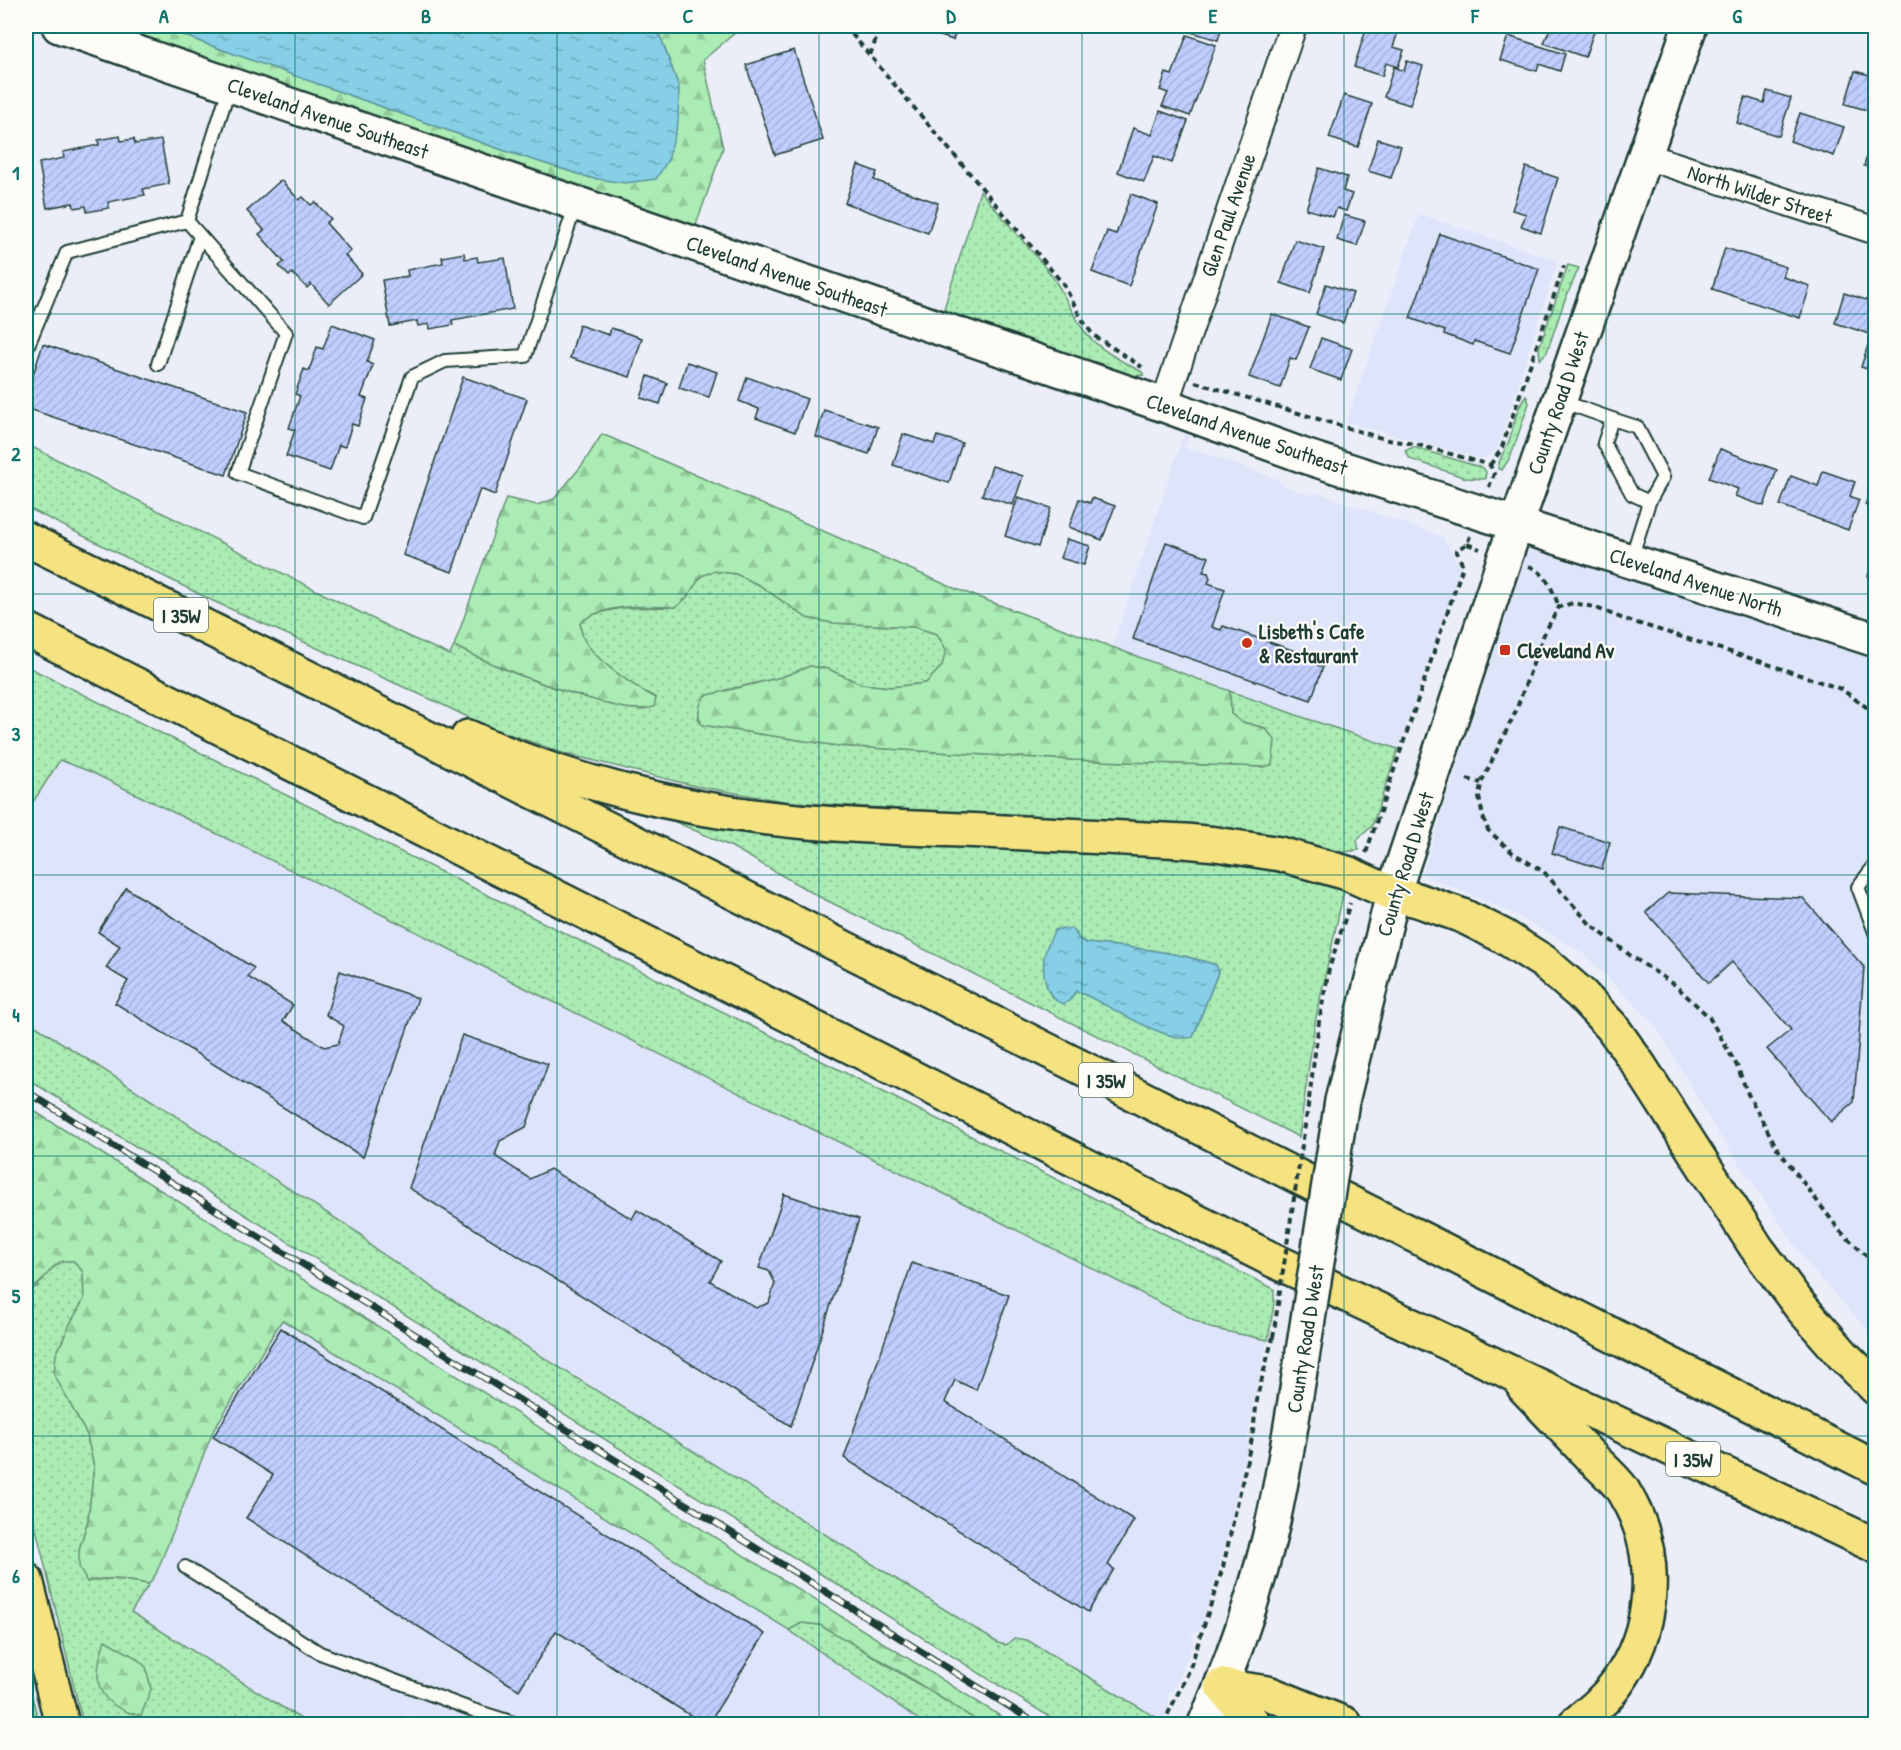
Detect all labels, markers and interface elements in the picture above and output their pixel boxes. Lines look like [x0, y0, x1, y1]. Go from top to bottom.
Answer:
text: A [159, 2, 169, 29]
text: B [421, 2, 431, 29]
text: C [683, 2, 694, 29]
text: D [946, 2, 956, 29]
text: E [1209, 2, 1218, 29]
text: F [1470, 2, 1480, 29]
text: G [1732, 2, 1742, 29]
street label: Cleveland Avenue Southeast [223, 70, 433, 166]
street label: Glen Paul Avenue [1193, 149, 1263, 281]
street label: North Wilder Street [1684, 157, 1837, 231]
text: 1 [12, 159, 20, 186]
street label: Cleveland Avenue Southeast [682, 228, 892, 324]
street label: County Road D West [1520, 327, 1596, 478]
street label: Cleveland Avenue Southeast [1142, 386, 1352, 482]
text: 2 [11, 440, 21, 467]
street label: Cleveland Avenue North [1606, 540, 1786, 624]
road number: I 35W [154, 598, 208, 632]
place label: Lisbeth's Cafe & Restaurant [1259, 617, 1365, 670]
marker: Lisbeth's Cafe & Restaurant [1240, 636, 1254, 650]
place label: Cleveland Av [1517, 636, 1615, 665]
marker: Cleveland Av [1498, 643, 1512, 657]
text: 3 [12, 720, 21, 747]
street label: County Road D West [1369, 788, 1441, 940]
text: 4 [12, 1001, 20, 1028]
road number: I 35W [1079, 1063, 1133, 1097]
street label: County Road D West [1279, 1262, 1331, 1415]
text: 5 [12, 1282, 21, 1309]
road number: I 35W [1666, 1442, 1720, 1476]
text: 6 [12, 1562, 20, 1589]

